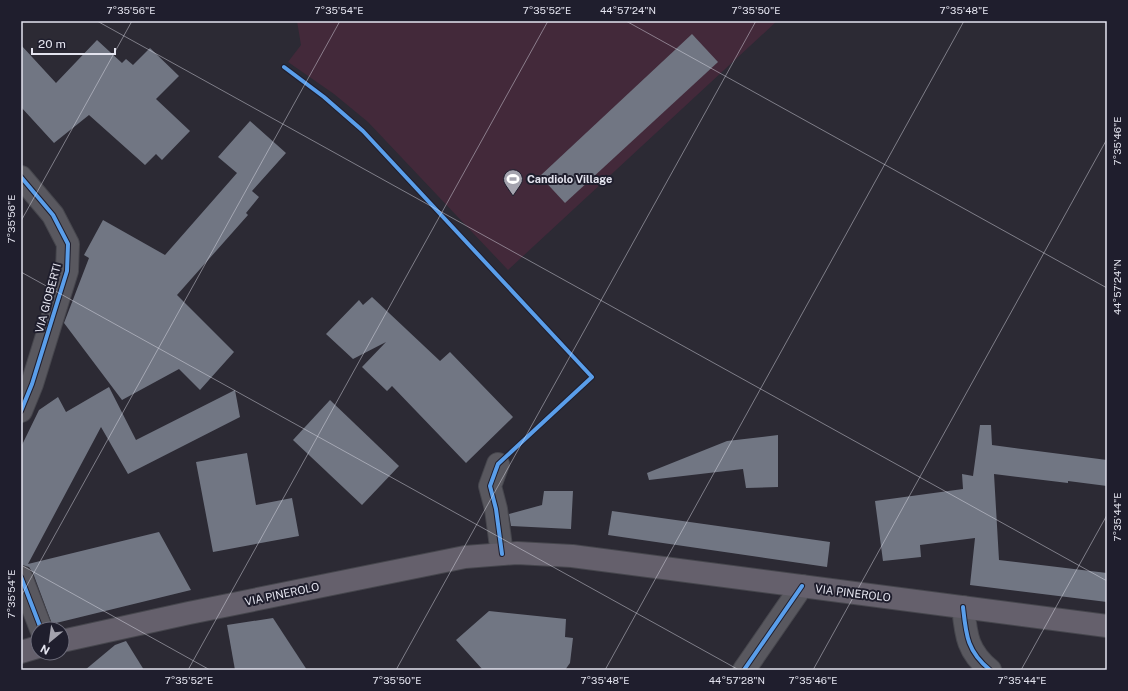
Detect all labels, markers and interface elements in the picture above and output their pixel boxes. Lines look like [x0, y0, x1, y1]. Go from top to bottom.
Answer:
text: 7°35'56"E [107, 4, 155, 16]
text: 7°35'54"E [315, 4, 363, 16]
text: 7°35'52"E [523, 4, 571, 16]
text: 44°57'24"N [600, 4, 656, 16]
text: 7°35'50"E [732, 4, 780, 16]
text: 7°35'48"E [939, 4, 989, 16]
scale bar [32, 30, 115, 56]
text: 20 m [38, 37, 66, 51]
text: 7°35'46"E [1111, 117, 1123, 165]
sports icon: Candiolo Village [502, 168, 524, 196]
place label: Candiolo Village [527, 173, 612, 185]
text: 7°35'56"E [5, 195, 17, 243]
text: 44°57'24"N [1111, 259, 1123, 315]
street label: VIA GIOBERTI [33, 262, 63, 334]
text: 7°35'44"E [1111, 493, 1123, 541]
text: 7°35'54"E [5, 570, 17, 618]
street label: VIA PINEROLO [244, 580, 320, 608]
street label: VIA PINEROLO [815, 582, 891, 604]
north arrow [30, 621, 70, 661]
text: N [38, 642, 52, 657]
text: 7°35'52"E [165, 674, 213, 686]
text: 7°35'50"E [373, 674, 421, 686]
text: 7°35'48"E [580, 674, 630, 686]
text: 44°57'28"N [709, 674, 765, 686]
text: 7°35'46"E [789, 674, 837, 686]
text: 7°35'44"E [998, 674, 1046, 686]

